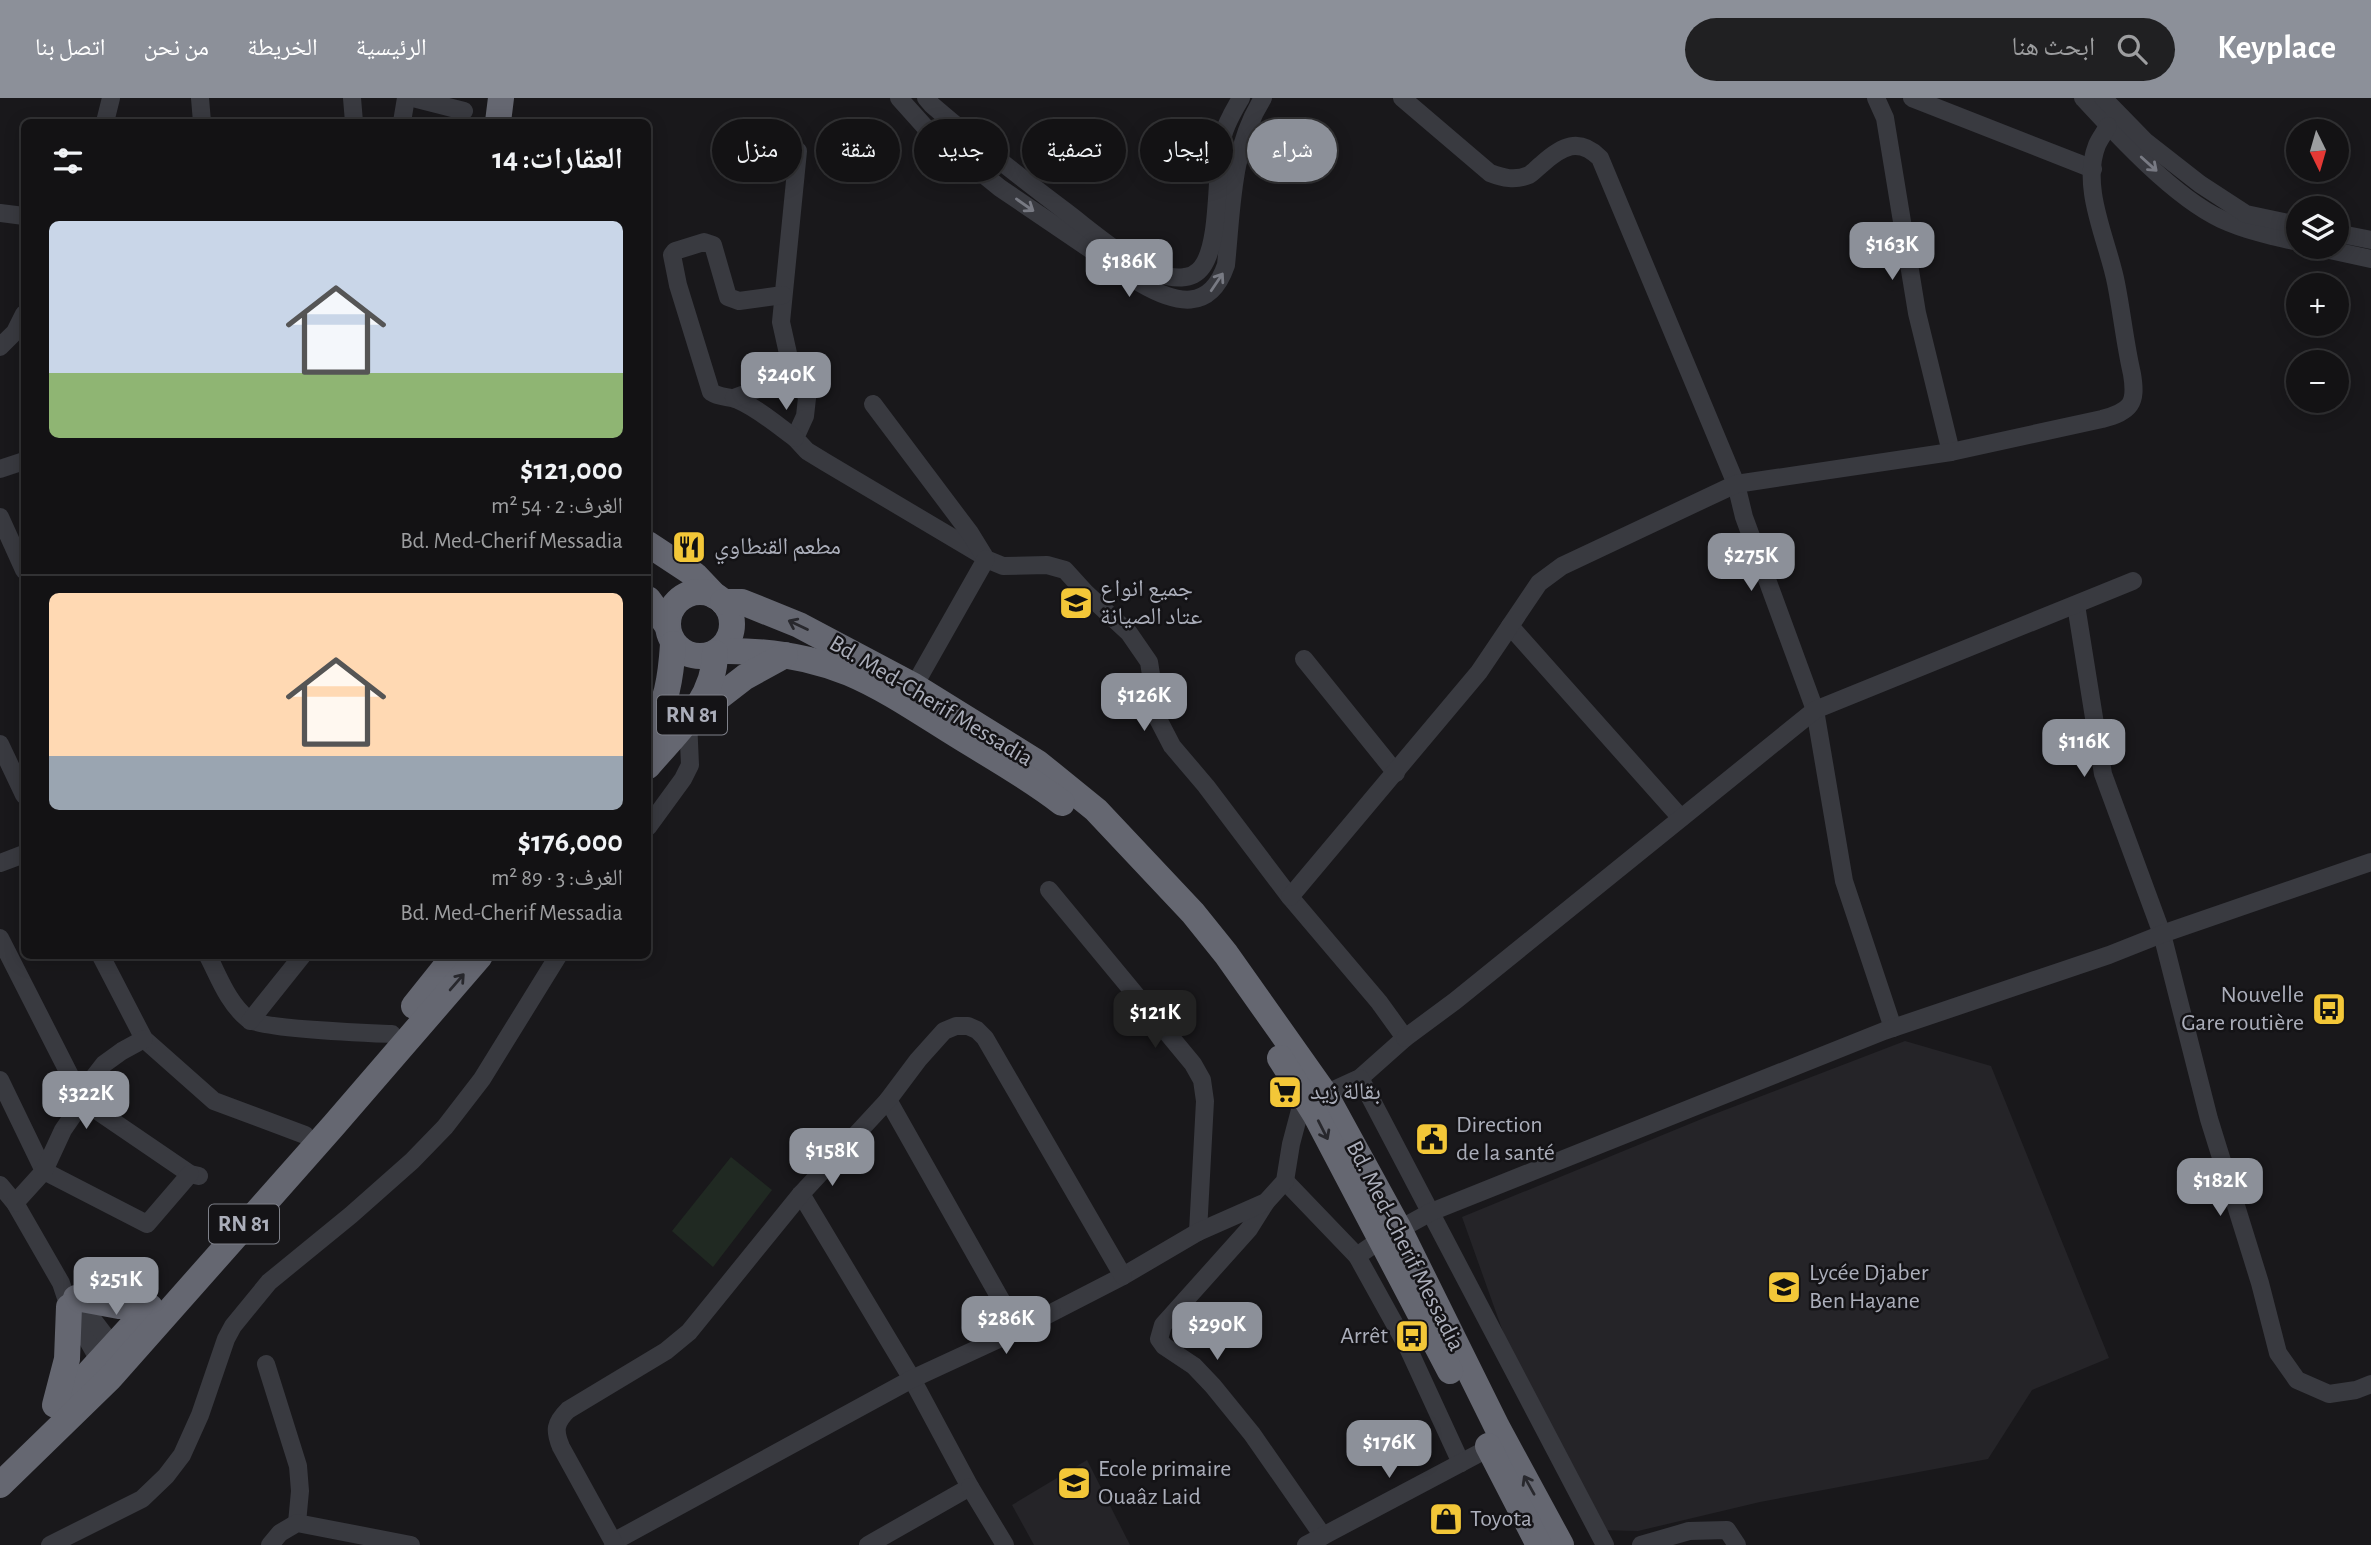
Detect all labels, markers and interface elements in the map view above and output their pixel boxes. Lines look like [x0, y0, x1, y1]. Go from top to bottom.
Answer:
search box [1685, 18, 2175, 81]
icon: search [2113, 30, 2151, 68]
text: Keyplace [2217, 32, 2336, 65]
text: ابحث هنا [2012, 34, 2095, 60]
text: اتصل بنا [35, 36, 105, 60]
text: من نحن [143, 36, 209, 60]
text: الخريطة [247, 36, 318, 60]
text: الرئيسية [356, 36, 427, 60]
chip: منزل [712, 119, 802, 182]
chip: شقة [816, 119, 900, 182]
chip: جديد [914, 119, 1008, 182]
chip: تصفية [1022, 119, 1126, 182]
chip: إيجار [1140, 119, 1233, 182]
chip: شراء [1247, 119, 1337, 182]
north arrow [2286, 119, 2348, 182]
map controls [2286, 119, 2349, 413]
icon: filters [49, 142, 87, 180]
text: العقارات: 14 [492, 144, 623, 174]
one-way arrow [2140, 156, 2158, 172]
button: layers [2286, 196, 2349, 259]
one-way arrow [1015, 198, 1034, 212]
pin: $163K [1843, 222, 1941, 282]
text: $163K [1865, 233, 1919, 256]
pin: $186K [1080, 240, 1178, 299]
text: $186K [1102, 250, 1156, 273]
icon: home [273, 267, 399, 393]
one-way arrow [1210, 272, 1225, 292]
button: + [2286, 273, 2349, 336]
button: − [2286, 350, 2349, 413]
pin: $240K [737, 352, 835, 412]
text: $240K [757, 363, 815, 386]
text: $121,000 [520, 455, 623, 485]
text: الغرف: 2 · 54 m² [491, 495, 623, 518]
restaurant icon: مطعم القنطاوي [670, 528, 708, 566]
text: Bd. Med-Cherif Messadia [400, 530, 623, 553]
pin: $275K [1702, 533, 1800, 593]
place label: مطعم القنطاوي [714, 535, 841, 565]
text: $275K [1724, 544, 1778, 567]
place label: جميع انواع عتاد الصيانة [1100, 577, 1202, 629]
school or university icon: جميع انواع عتاد الصيانة [1057, 584, 1095, 622]
one-way arrow [788, 618, 809, 631]
street label: Bd. Med-Cherif Messadia [825, 631, 1037, 771]
icon: home [273, 639, 399, 765]
pin: $126K [1095, 674, 1193, 733]
text: $126K [1117, 684, 1171, 707]
road number: RN 81 [657, 695, 727, 734]
pin: $116K [2035, 720, 2133, 779]
text: $116K [2058, 730, 2110, 753]
text: $176,000 [517, 827, 623, 857]
text: الغرف: 3 · 89 m² [491, 867, 623, 890]
text: Bd. Med-Cherif Messadia [400, 902, 623, 925]
one-way arrow [449, 973, 465, 991]
place label: Nouvelle Gare routière [2181, 983, 2304, 1035]
pin: $121K [1106, 990, 1204, 1050]
bus stop icon: Nouvelle Gare routière [2310, 990, 2348, 1028]
text: $121K [1129, 1001, 1181, 1024]
pin: $322K [37, 1072, 135, 1131]
supermarket icon: بقالة زيد [1266, 1073, 1304, 1111]
place label: بقالة زيد [1310, 1080, 1381, 1105]
text: $322K [58, 1082, 114, 1105]
place label: Direction de la santé [1456, 1113, 1555, 1165]
one-way arrow [1317, 1119, 1330, 1140]
public building icon: Direction de la santé [1413, 1120, 1451, 1158]
pin: $158K [783, 1128, 881, 1188]
street label: Bd. Med-Cherif Messadia [1342, 1137, 1468, 1355]
text: $158K [805, 1139, 859, 1162]
pin: $182K [2171, 1158, 2269, 1218]
text: $182K [2193, 1169, 2247, 1192]
road number: RN 81 [209, 1204, 279, 1244]
pin: $251K [67, 1258, 165, 1317]
place label: Lycée Djaber Ben Hayane [1809, 1261, 1929, 1313]
text: $251K [90, 1268, 142, 1291]
school or university icon: Lycée Djaber Ben Hayane [1765, 1268, 1803, 1306]
pin: $286K [957, 1296, 1055, 1356]
pin: $290K [1168, 1302, 1266, 1362]
text: $286K [977, 1307, 1035, 1330]
text: $290K [1188, 1313, 1246, 1336]
bus stop icon: Arrêt [1393, 1317, 1431, 1355]
place label: Arrêt [1340, 1324, 1388, 1348]
pin: $176K [1340, 1420, 1438, 1480]
text: $176K [1362, 1431, 1416, 1454]
place label: Ecole primaire Ouaâz Laid [1098, 1457, 1231, 1509]
school or university icon: Ecole primaire Ouaâz Laid [1055, 1464, 1093, 1502]
one-way arrow [1522, 1475, 1536, 1495]
shop icon: Toyota [1427, 1500, 1465, 1538]
place label: Toyota [1470, 1507, 1532, 1531]

